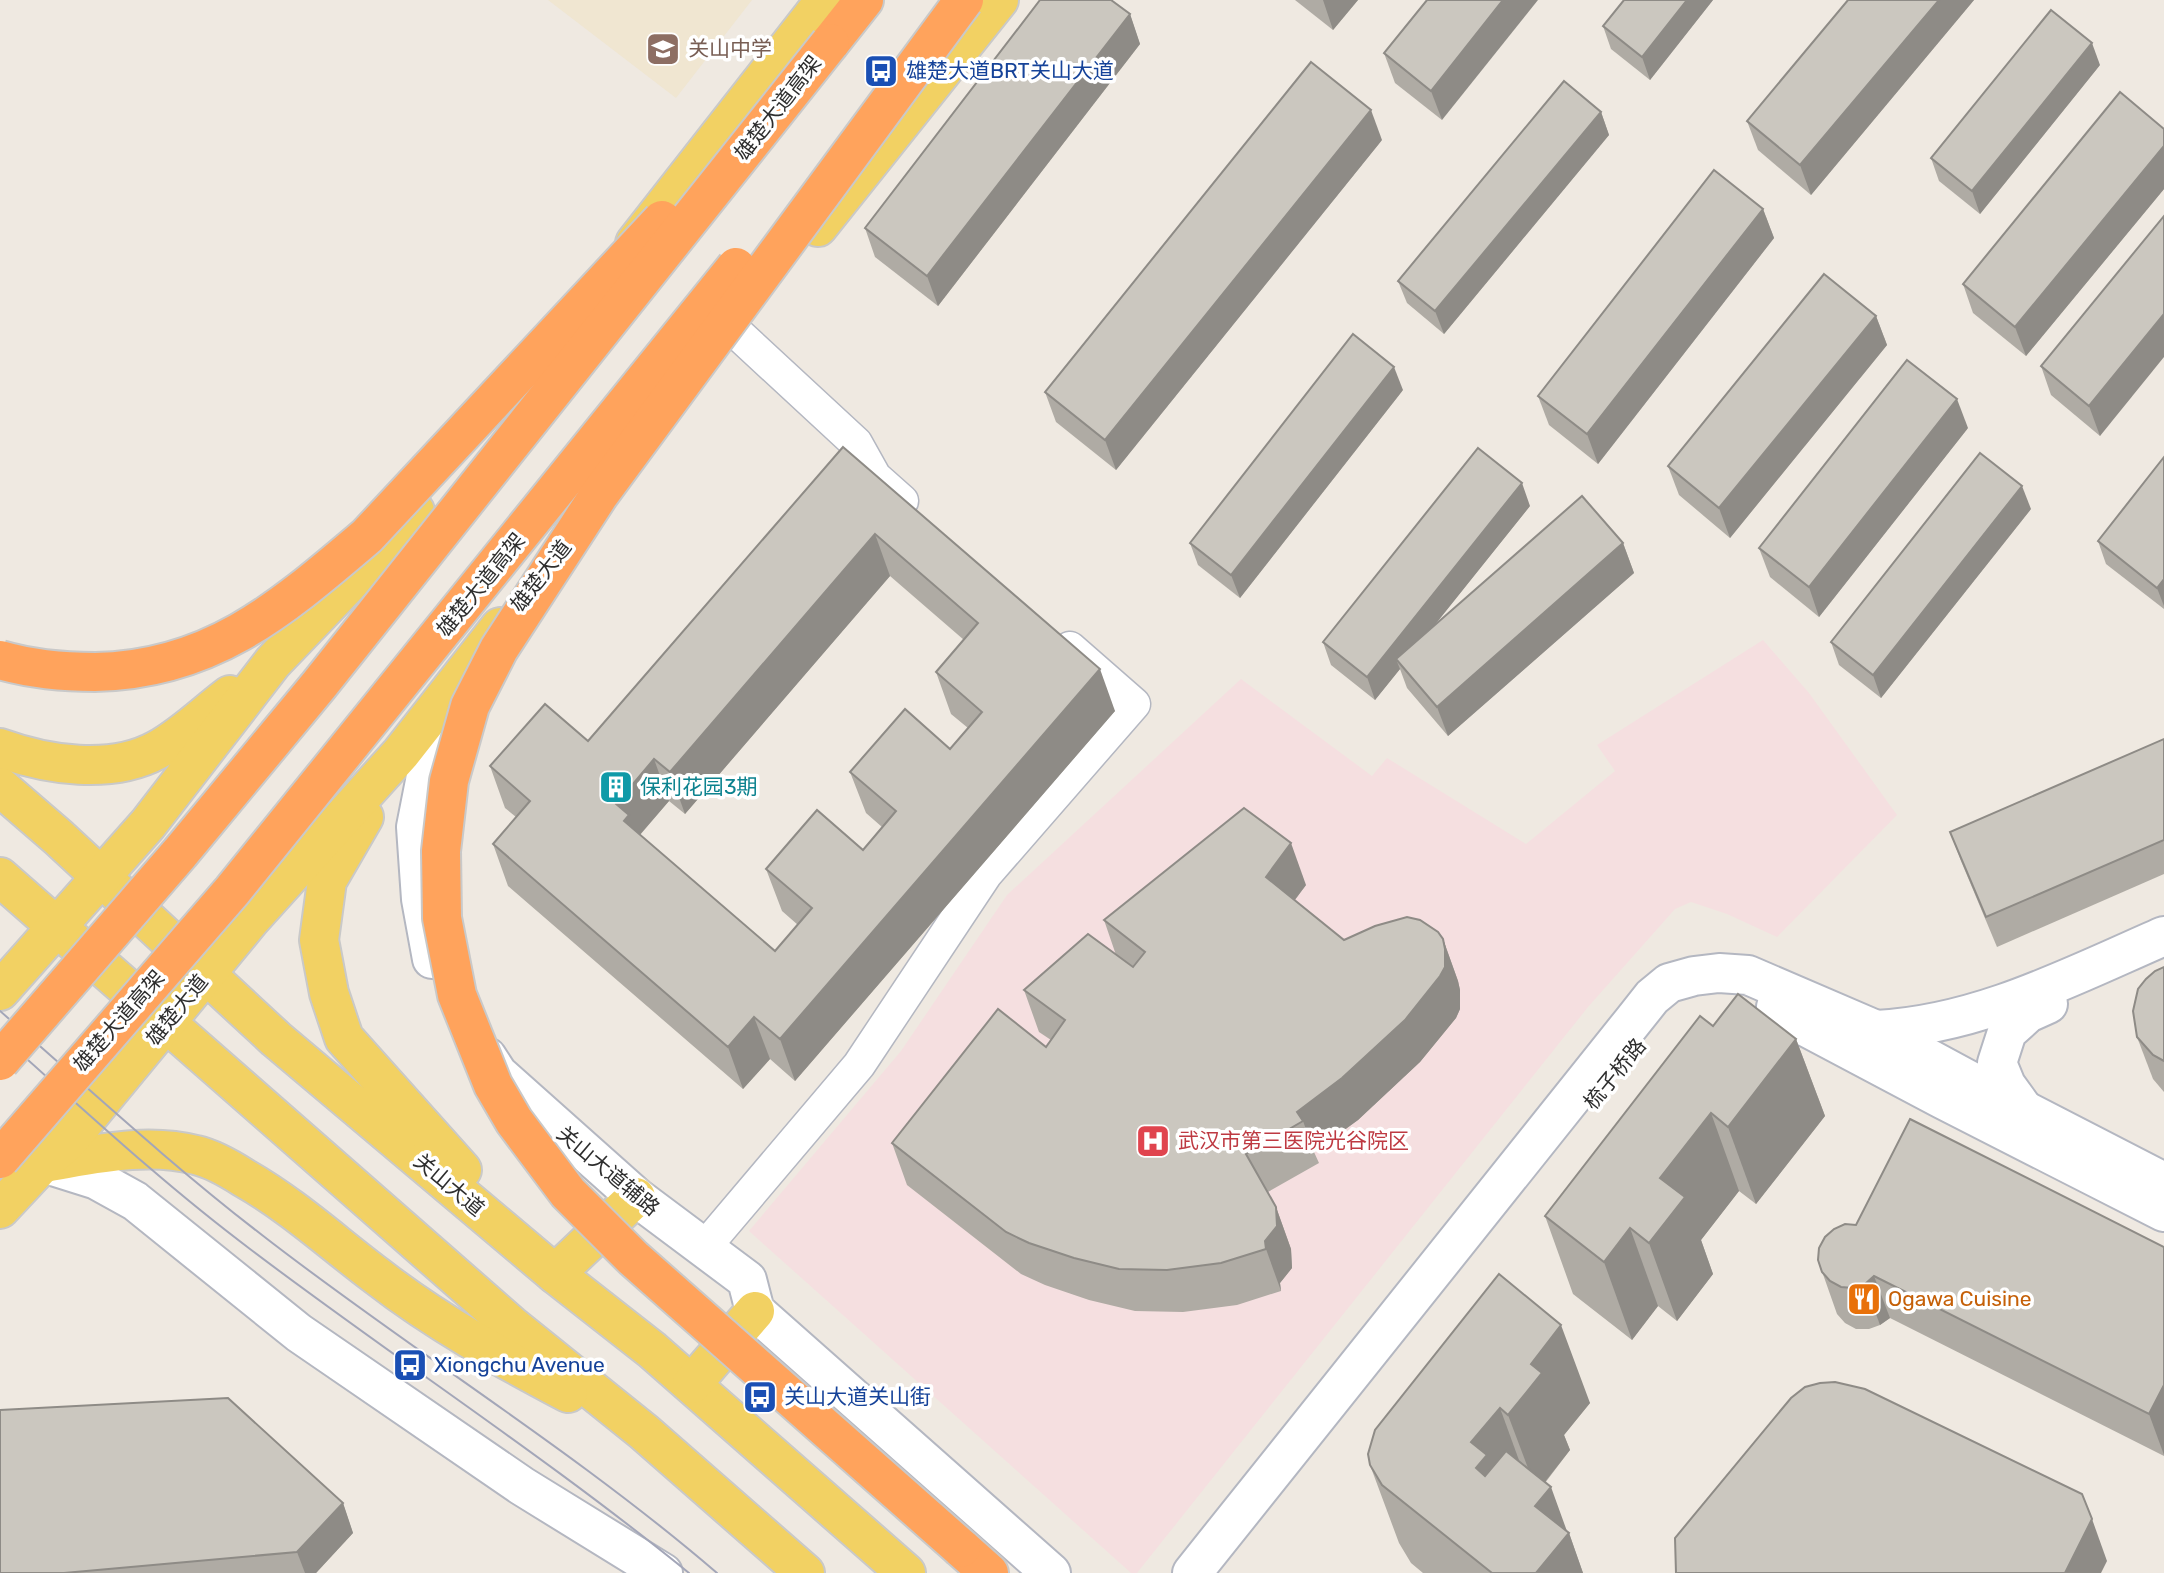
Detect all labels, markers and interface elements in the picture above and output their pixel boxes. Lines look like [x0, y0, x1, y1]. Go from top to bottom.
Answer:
school or university icon: 关山中学 [644, 30, 682, 68]
place label: 关山中学 [688, 36, 772, 61]
street label: 雄楚大道高架 [729, 50, 826, 165]
bus stop icon: 雄楚大道BRT关山大道 [862, 52, 900, 90]
place label: 雄楚大道BRT关山大道 [906, 58, 1114, 83]
street label: 雄楚大道高架 [431, 528, 530, 642]
street label: 雄楚大道 [505, 535, 576, 616]
building icon: 保利花园3期 [597, 768, 635, 806]
place label: 保利花园3期 [640, 774, 758, 799]
street label: 雄楚大道高架 [68, 965, 169, 1076]
street label: 雄楚大道 [140, 969, 213, 1050]
street label: 梳子桥路 [1578, 1033, 1651, 1114]
street label: 关山大道辅路 [552, 1121, 665, 1221]
hospital icon: 武汉市第三医院光谷院区 [1134, 1122, 1172, 1160]
place label: 武汉市第三医院光谷院区 [1178, 1128, 1409, 1153]
street label: 关山大道 [409, 1148, 490, 1221]
restaurant icon: Ogawa Cuisine [1845, 1280, 1883, 1318]
place label: Ogawa Cuisine [1888, 1286, 2032, 1311]
bus stop icon: Xiongchu Avenue [391, 1346, 429, 1384]
place label: Xiongchu Avenue [434, 1352, 605, 1377]
bus stop icon: 关山大道关山街 [741, 1378, 779, 1416]
place label: 关山大道关山街 [784, 1384, 931, 1409]

